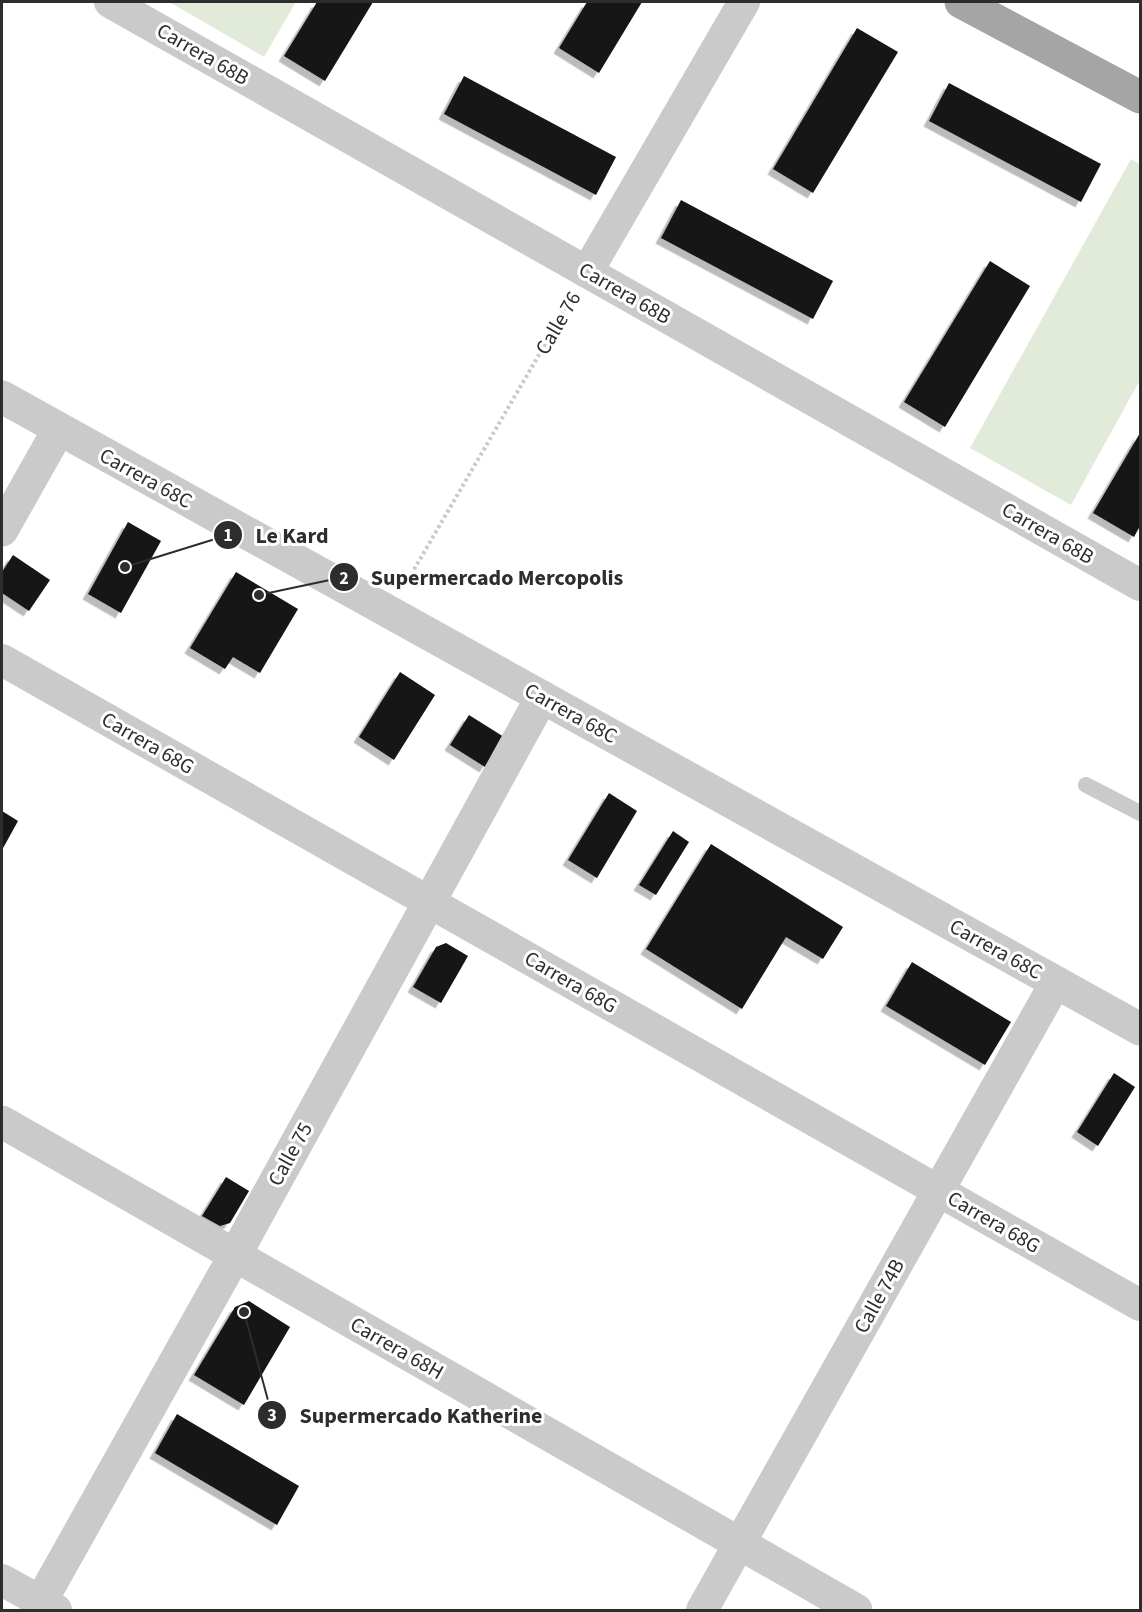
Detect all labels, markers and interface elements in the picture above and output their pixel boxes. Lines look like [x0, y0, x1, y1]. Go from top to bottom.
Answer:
street label: Carrera 68B [151, 15, 255, 93]
street label: Carrera 68B [573, 254, 677, 332]
street label: Calle 76 [528, 286, 588, 360]
street label: Carrera 68C [94, 440, 198, 516]
street label: Carrera 68B [996, 494, 1100, 572]
callout: Le Kard [213, 515, 340, 555]
text: Le Kard [255, 520, 329, 552]
text: 1 [223, 523, 233, 548]
callout: Supermercado Mercopolis [329, 557, 635, 597]
text: Supermercado Mercopolis [371, 562, 624, 594]
text: 2 [339, 566, 349, 591]
street label: Carrera 68C [519, 675, 623, 751]
street label: Carrera 68G [96, 704, 200, 782]
street label: Carrera 68C [944, 911, 1048, 987]
street label: Carrera 68G [519, 943, 623, 1021]
street label: Calle 75 [260, 1117, 320, 1191]
street label: Carrera 68G [942, 1183, 1046, 1261]
street label: Calle 74B [846, 1253, 912, 1339]
street label: Carrera 68H [345, 1309, 449, 1387]
callout: Supermercado Katherine [257, 1395, 554, 1435]
text: Supermercado Katherine [299, 1400, 543, 1432]
text: 3 [267, 1403, 277, 1428]

